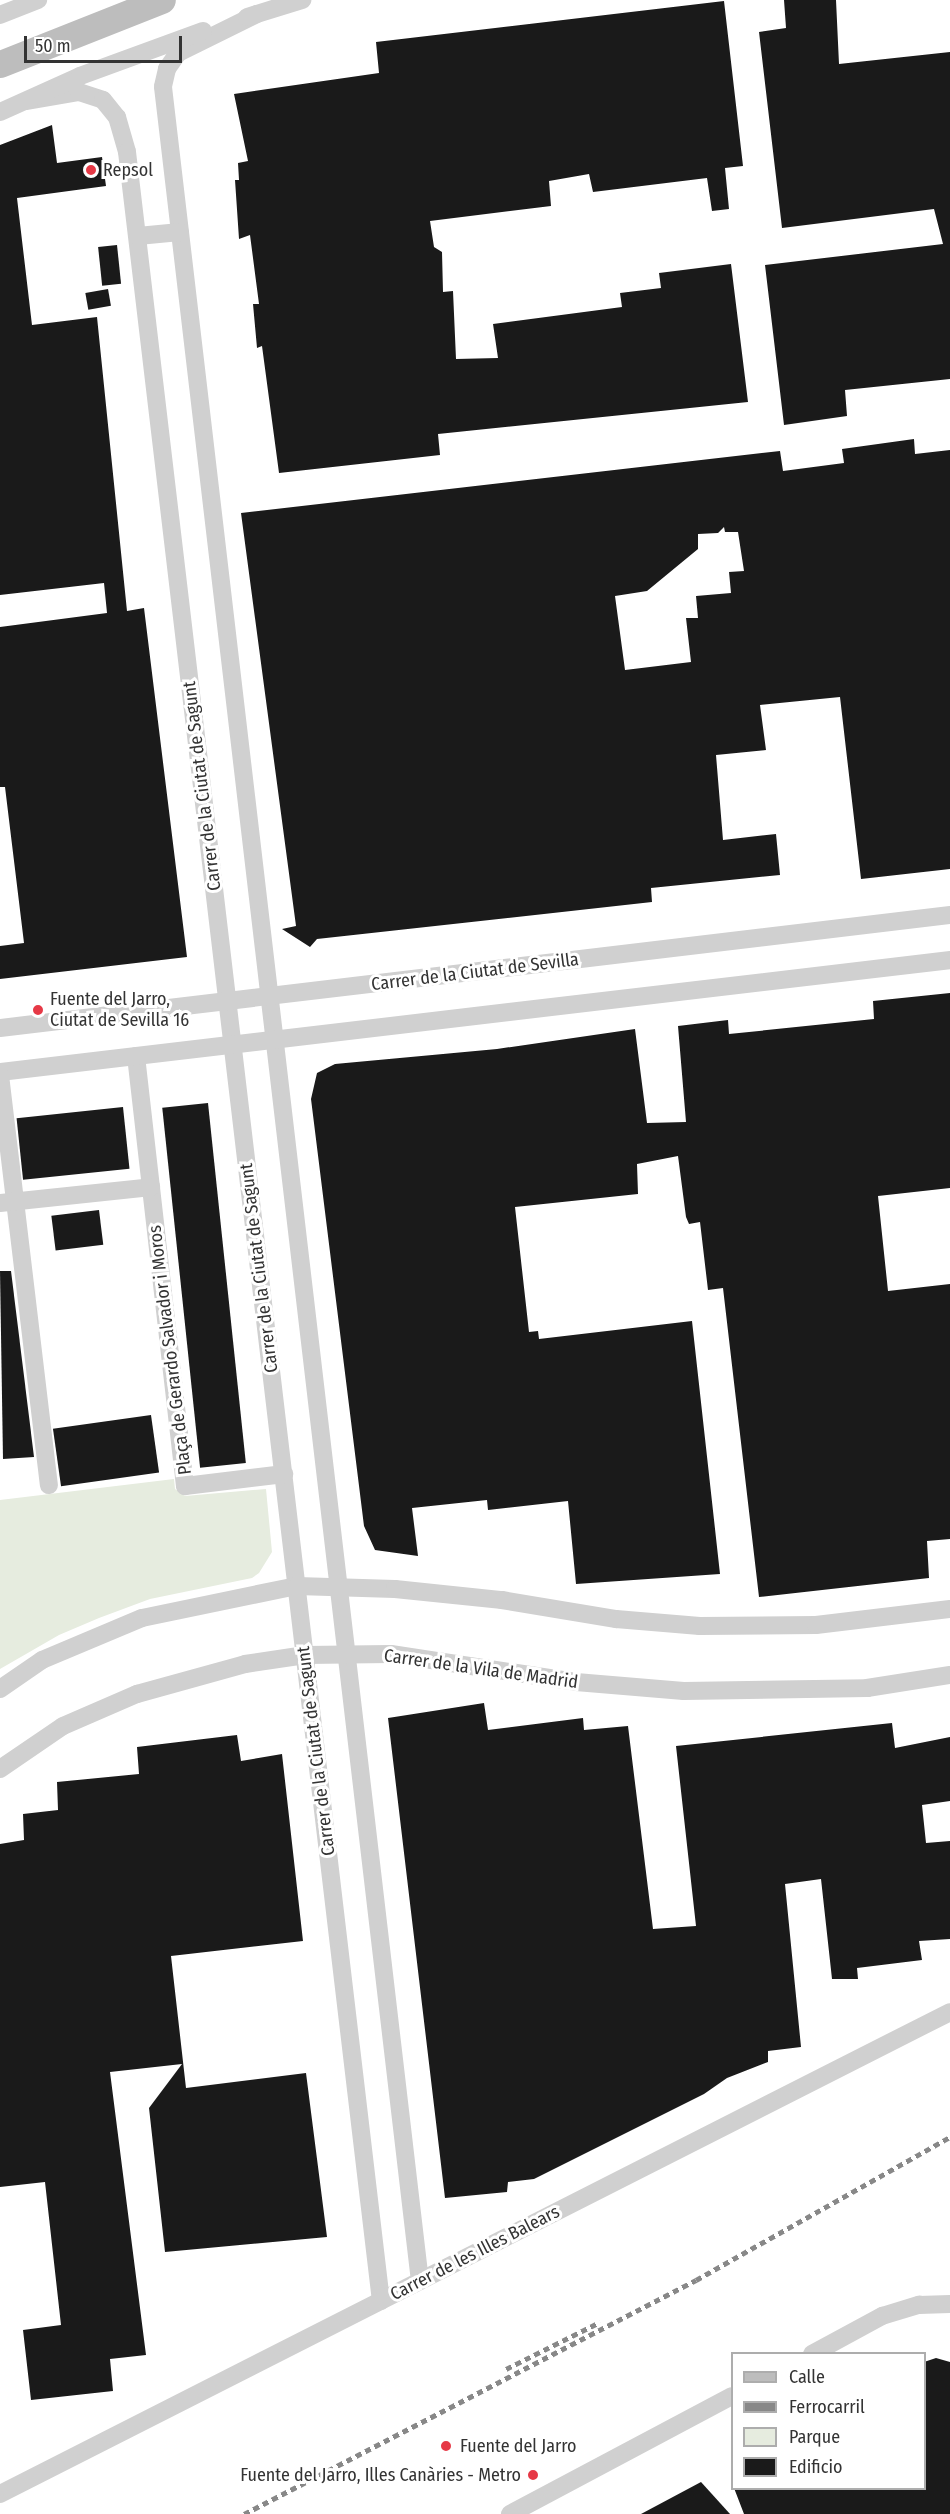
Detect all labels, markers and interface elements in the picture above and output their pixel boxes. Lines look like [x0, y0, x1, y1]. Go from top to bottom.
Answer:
scale bar [27, 24, 184, 62]
text: 50 m [35, 35, 71, 57]
place label: Repsol [103, 159, 153, 181]
marker: Repsol [84, 163, 98, 177]
street label: Carrer de la Ciutat de Sagunt [178, 680, 226, 892]
street label: Carrer de la Ciutat de Sevilla [370, 949, 580, 995]
place label: Fuente del Jarro, Ciutat de Sevilla 16 [50, 989, 189, 1032]
marker: Fuente del Jarro, Ciutat de Sevilla 16 [31, 1003, 45, 1017]
street label: Carrer de la Ciutat de Sagunt [235, 1162, 283, 1374]
street label: Plaça de Gerardo Salvador i Moros [144, 1224, 196, 1476]
street label: Carrer de la Ciutat de Sagunt [292, 1645, 340, 1857]
street label: Carrer de la Vila de Madrid [383, 1645, 579, 1693]
street label: Carrer de les Illes Balears [387, 2201, 563, 2305]
legend [731, 2352, 926, 2490]
text: Calle [789, 2366, 825, 2388]
text: Ferrocarril [789, 2396, 865, 2418]
text: Parque [789, 2426, 840, 2448]
place label: Fuente del Jarro [460, 2435, 577, 2457]
marker: Fuente del Jarro [437, 2437, 455, 2455]
text: Edificio [789, 2456, 842, 2478]
place label: Fuente del Jarro, Illes Canàries - Metro [240, 2464, 521, 2486]
marker: Fuente del Jarro, Illes Canàries - Metro [526, 2468, 540, 2482]

